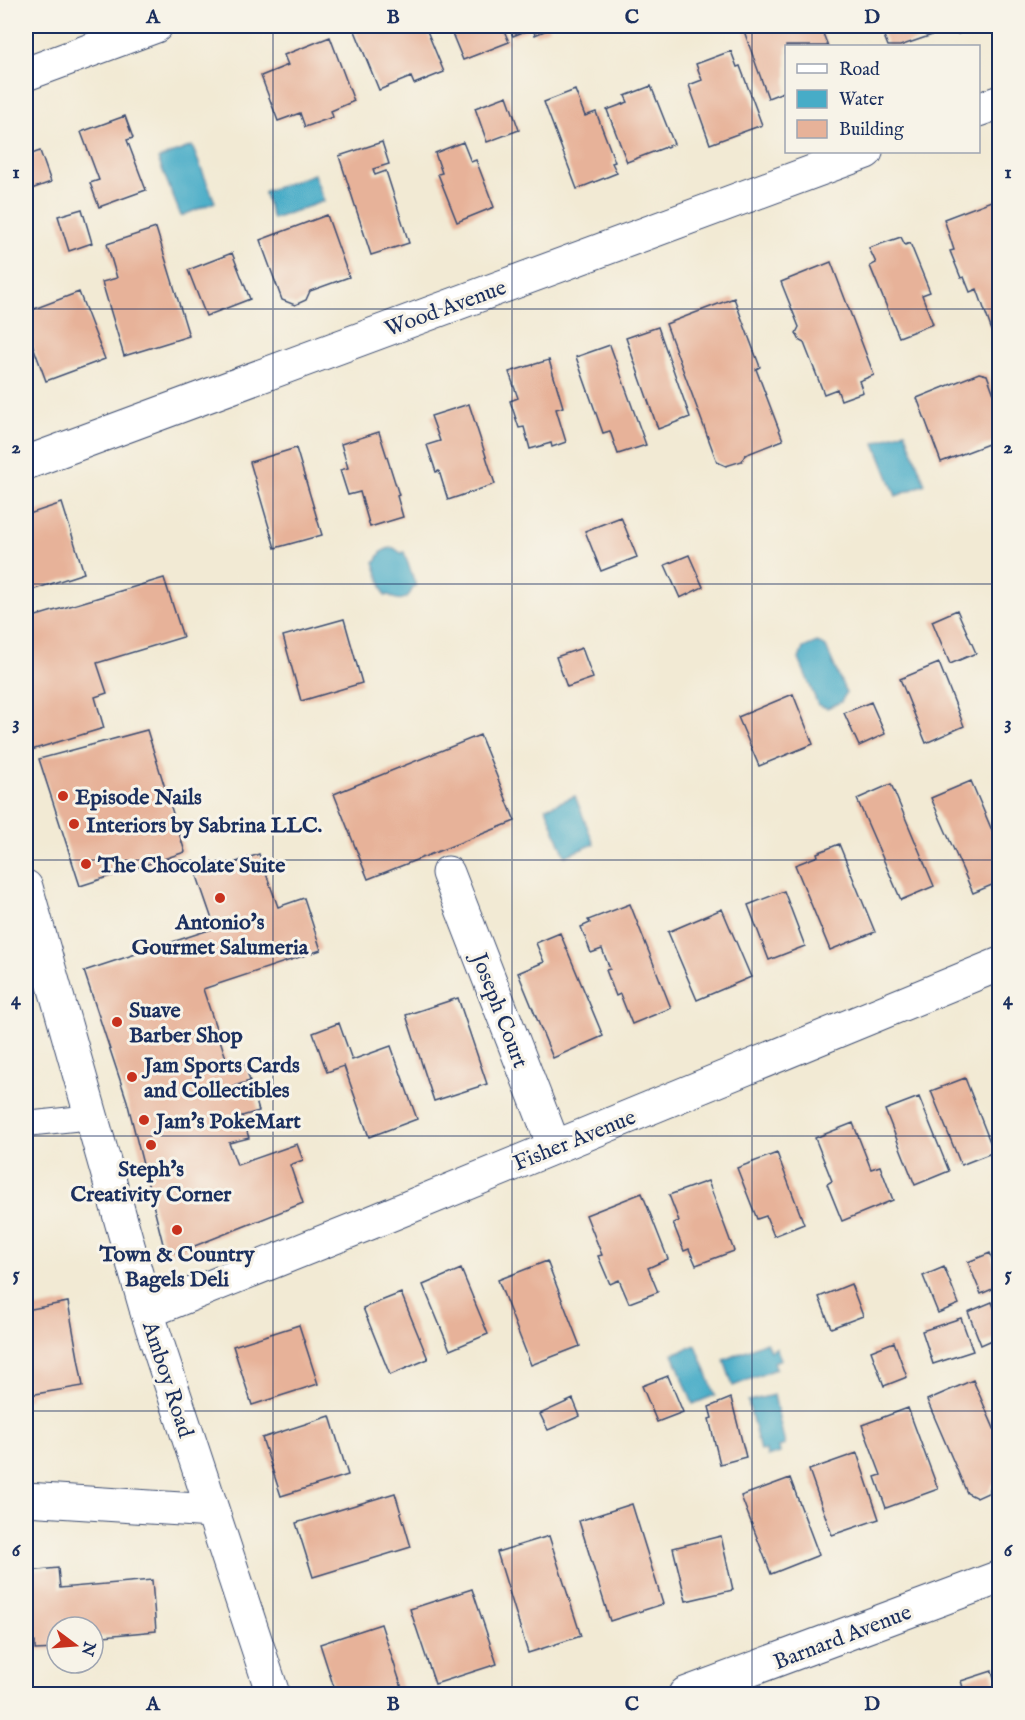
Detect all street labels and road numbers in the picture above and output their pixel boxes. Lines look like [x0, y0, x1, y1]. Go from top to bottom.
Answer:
street label: Wood Avenue [381, 274, 510, 344]
street label: Joseph Court [463, 946, 534, 1073]
street label: Fisher Avenue [509, 1104, 640, 1178]
street label: Amboy Road [135, 1317, 199, 1442]
street label: Barnard Avenue [770, 1599, 916, 1677]

